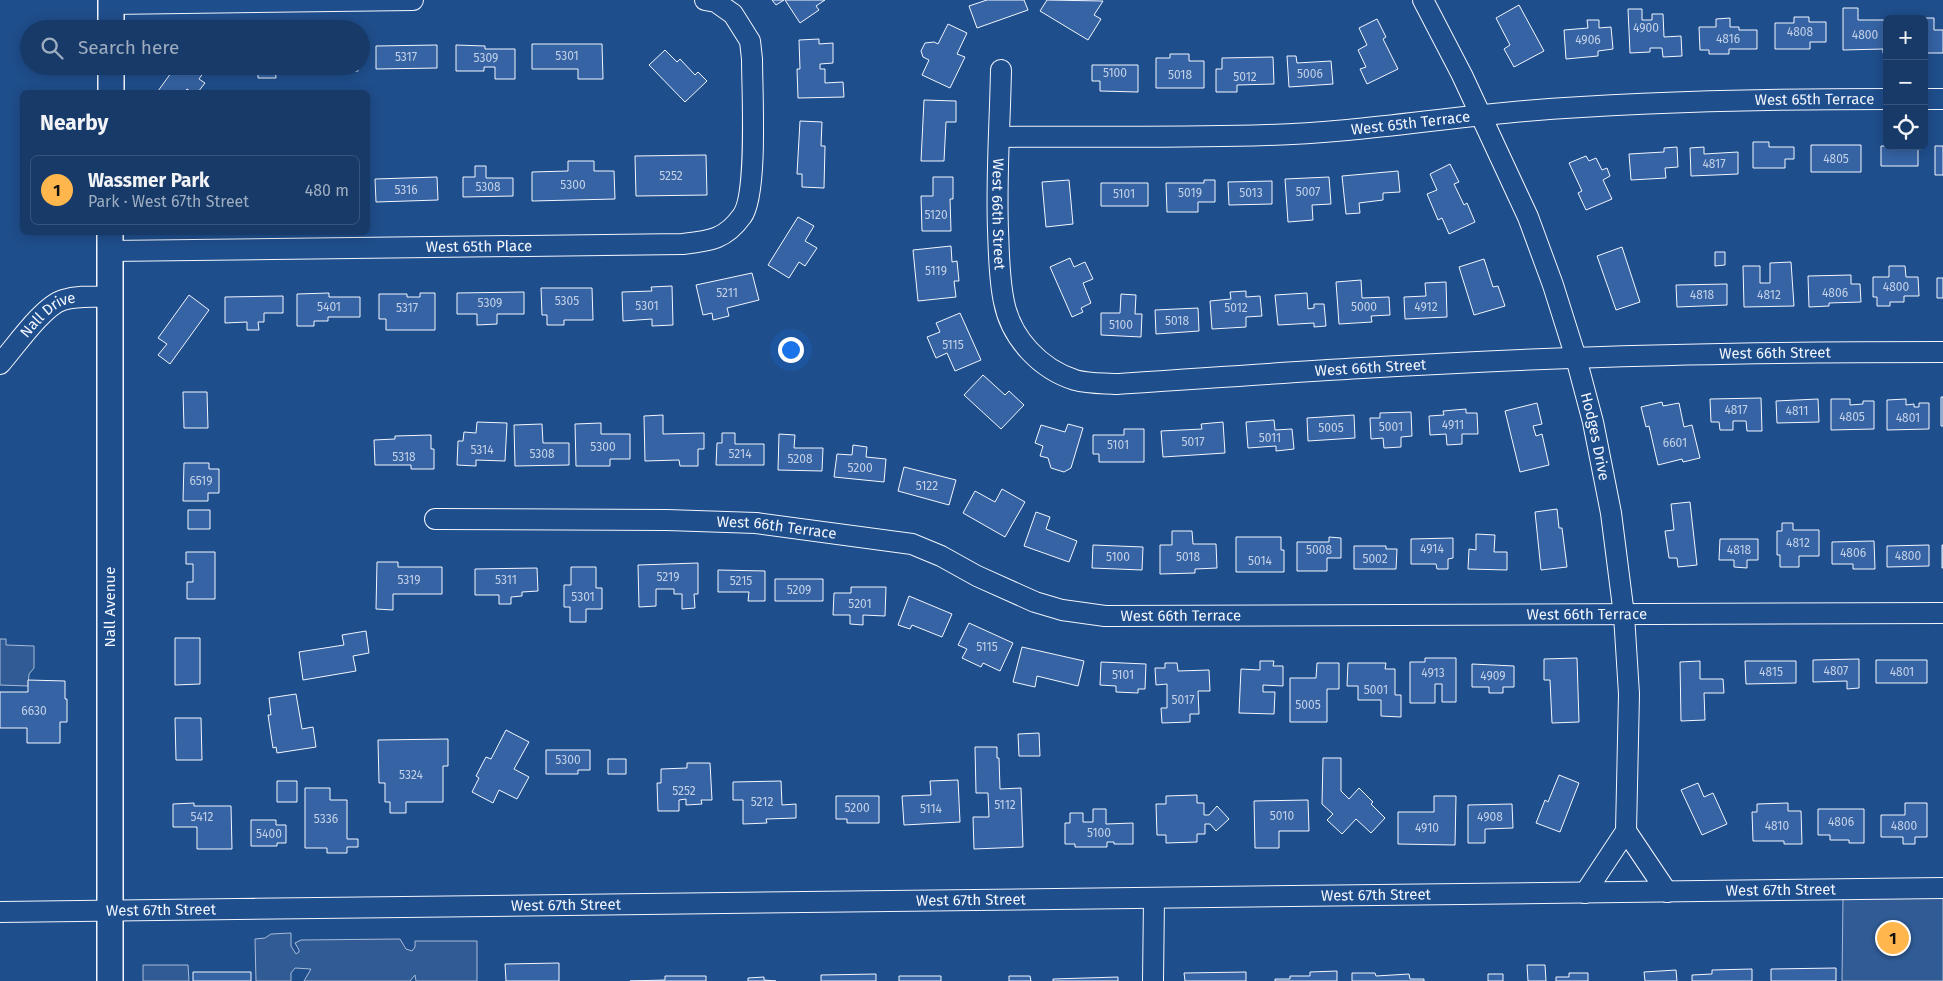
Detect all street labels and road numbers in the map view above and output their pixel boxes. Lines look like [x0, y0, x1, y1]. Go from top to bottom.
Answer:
street label: West 65th Terrace [1754, 90, 1874, 109]
street label: West 65th Terrace [1350, 107, 1471, 139]
street label: West 66th Street [988, 158, 1009, 271]
street label: West 65th Place [426, 237, 532, 256]
street label: Nall Drive [16, 288, 77, 341]
street label: West 66th Street [1719, 343, 1832, 363]
street label: West 66th Street [1314, 355, 1427, 380]
street label: Hodges Drive [1577, 390, 1613, 482]
street label: West 66th Terrace [716, 513, 838, 543]
street label: Nall Avenue [101, 567, 119, 647]
street label: West 66th Terrace [1527, 605, 1647, 623]
street label: West 66th Terrace [1121, 607, 1241, 625]
street label: West 67th Street [1726, 880, 1837, 900]
street label: West 67th Street [1321, 885, 1432, 905]
street label: West 67th Street [916, 890, 1027, 910]
street label: West 67th Street [511, 895, 622, 915]
street label: West 67th Street [106, 900, 217, 920]

